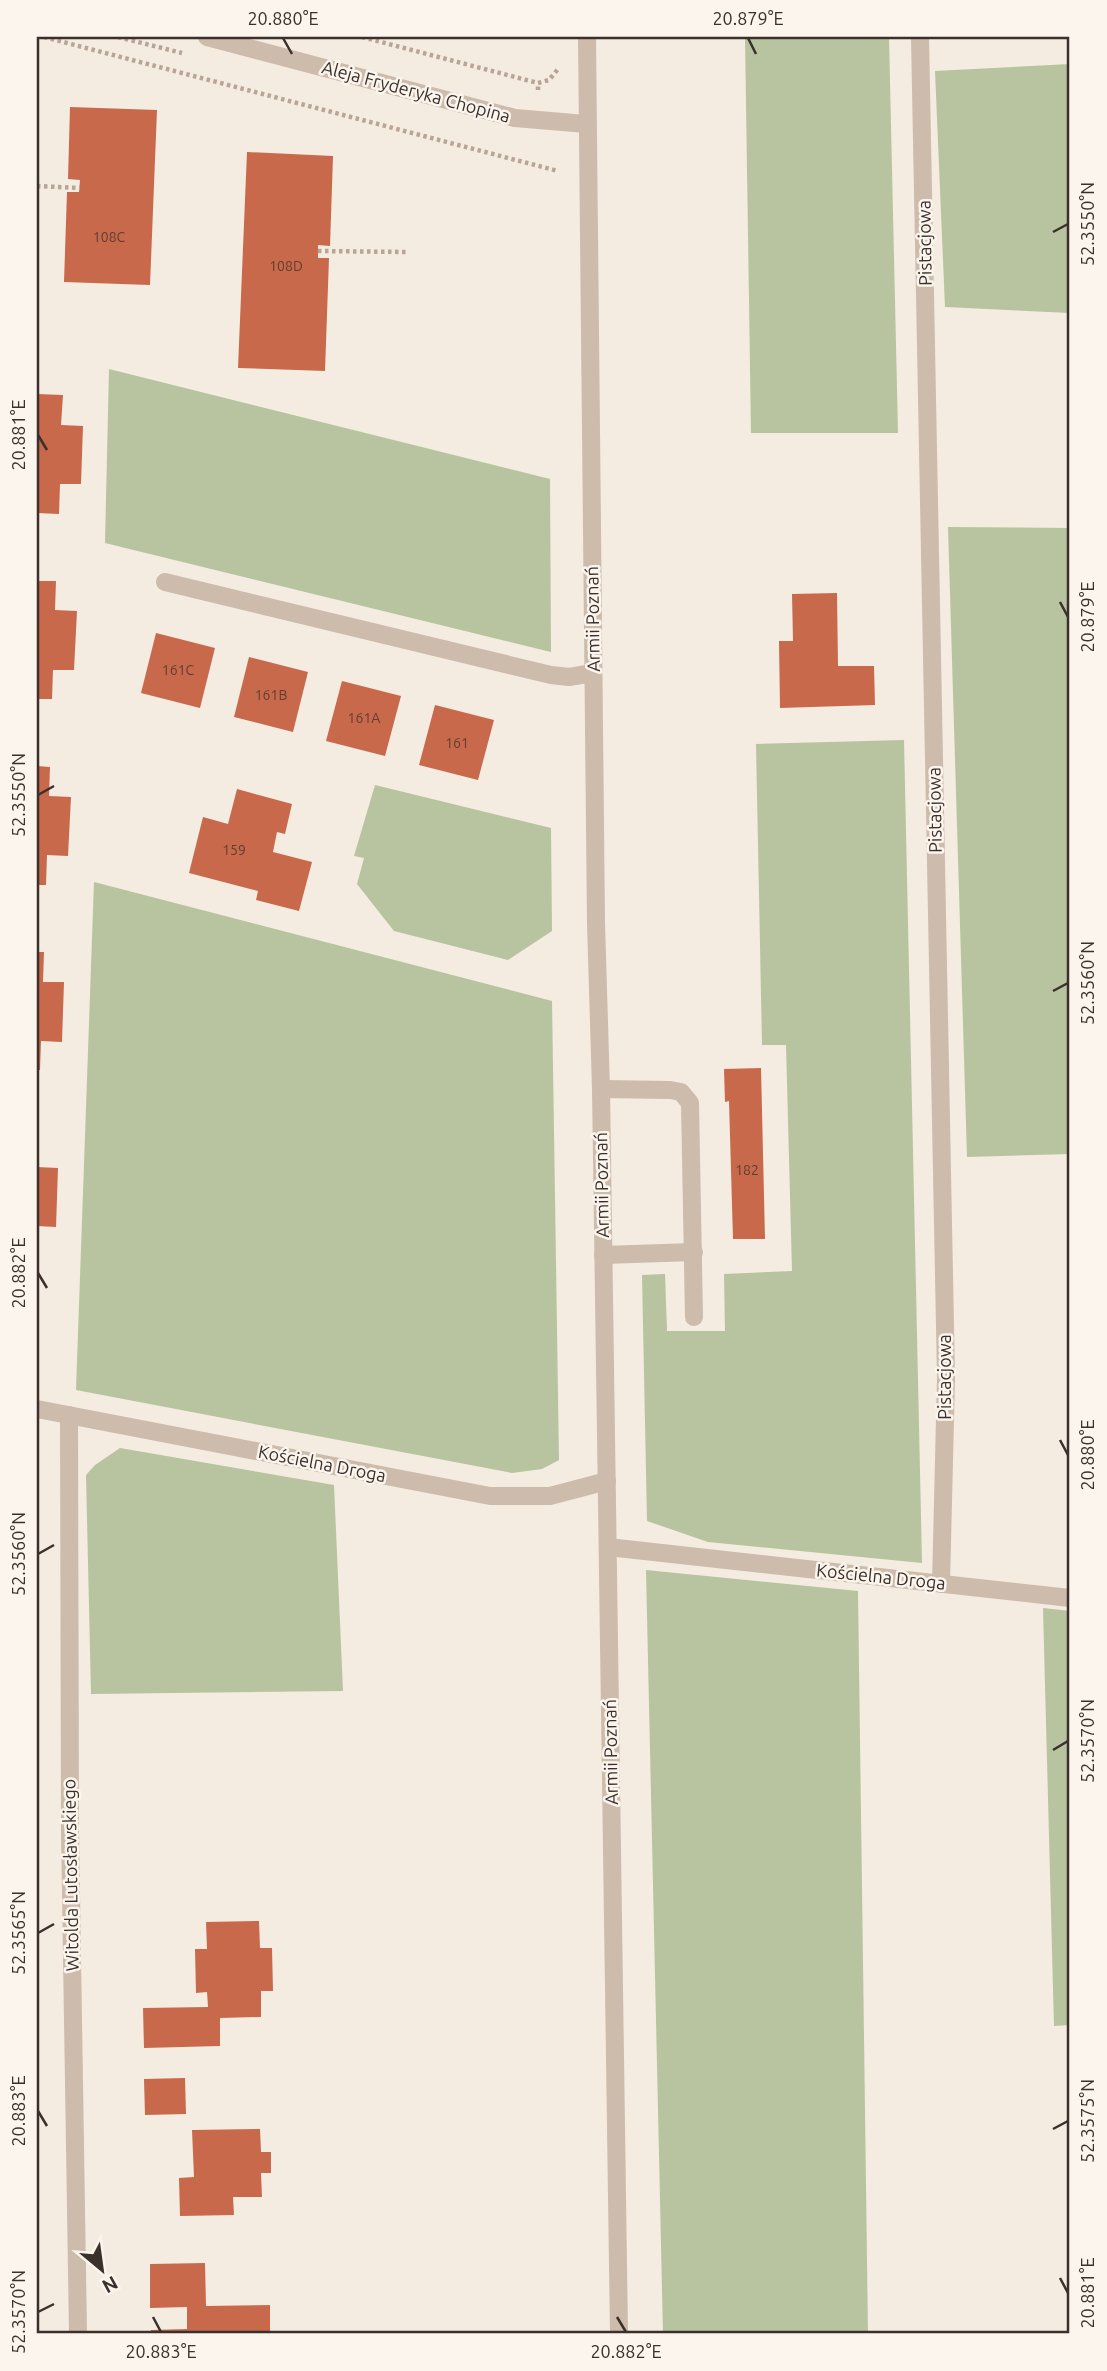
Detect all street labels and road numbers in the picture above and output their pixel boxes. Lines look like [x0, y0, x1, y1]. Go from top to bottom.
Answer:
street label: Aleja Fryderyka Chopina [320, 56, 513, 126]
street label: Pistacjowa [913, 200, 935, 286]
street label: Armii Poznań [581, 566, 603, 672]
street label: Pistacjowa [923, 767, 945, 853]
street label: Armii Poznań [590, 1132, 612, 1238]
street label: Pistacjowa [934, 1334, 954, 1420]
street label: Kościelna Droga [257, 1441, 388, 1485]
street label: Kościelna Droga [816, 1559, 947, 1593]
street label: Armii Poznań [599, 1699, 621, 1805]
street label: Witolda Lutosławskiego [58, 1779, 82, 1971]

